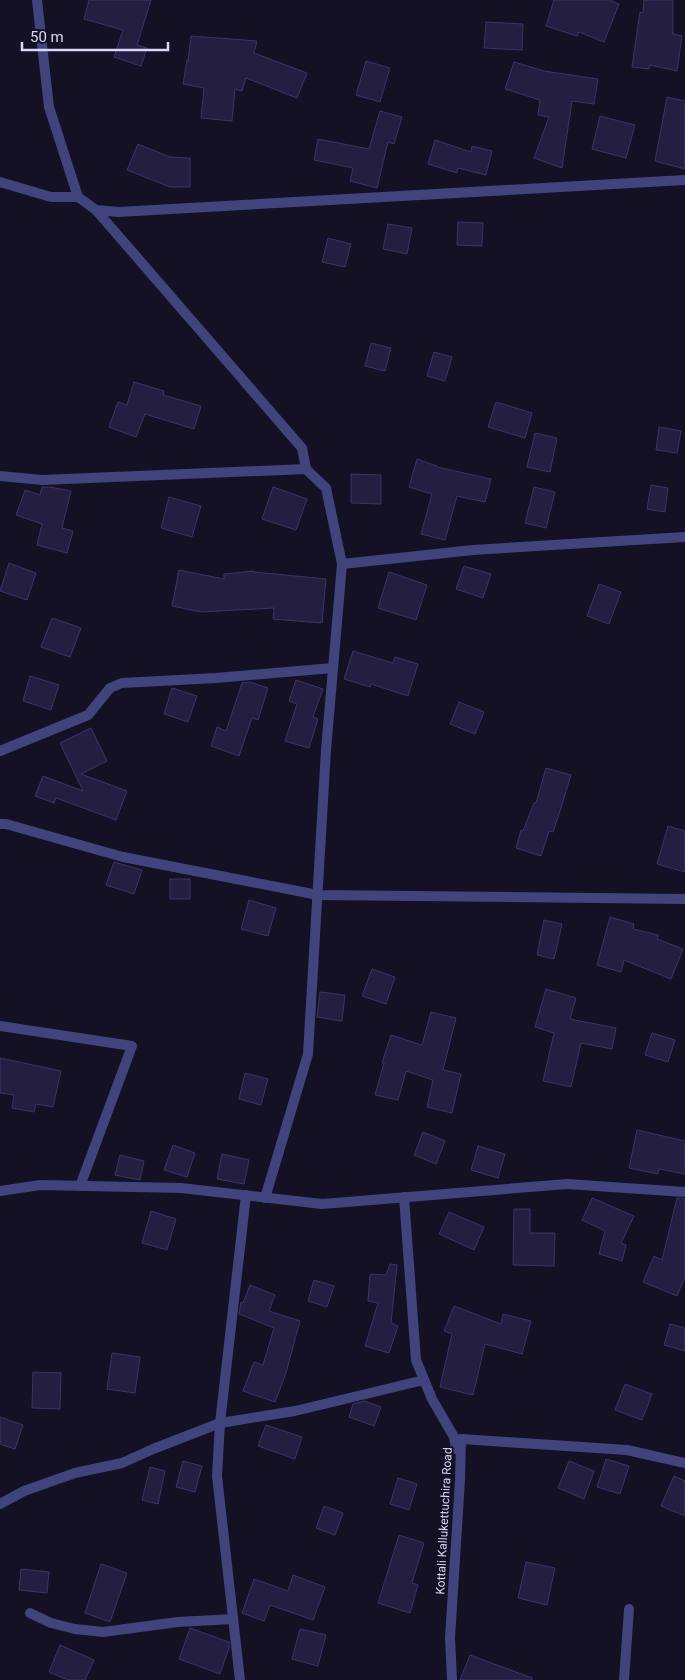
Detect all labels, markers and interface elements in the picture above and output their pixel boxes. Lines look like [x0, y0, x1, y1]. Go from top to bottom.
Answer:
scale bar [22, 20, 169, 52]
text: 50 m [30, 28, 64, 46]
street label: Kottali Kallukettuchira Road [433, 1447, 455, 1595]

